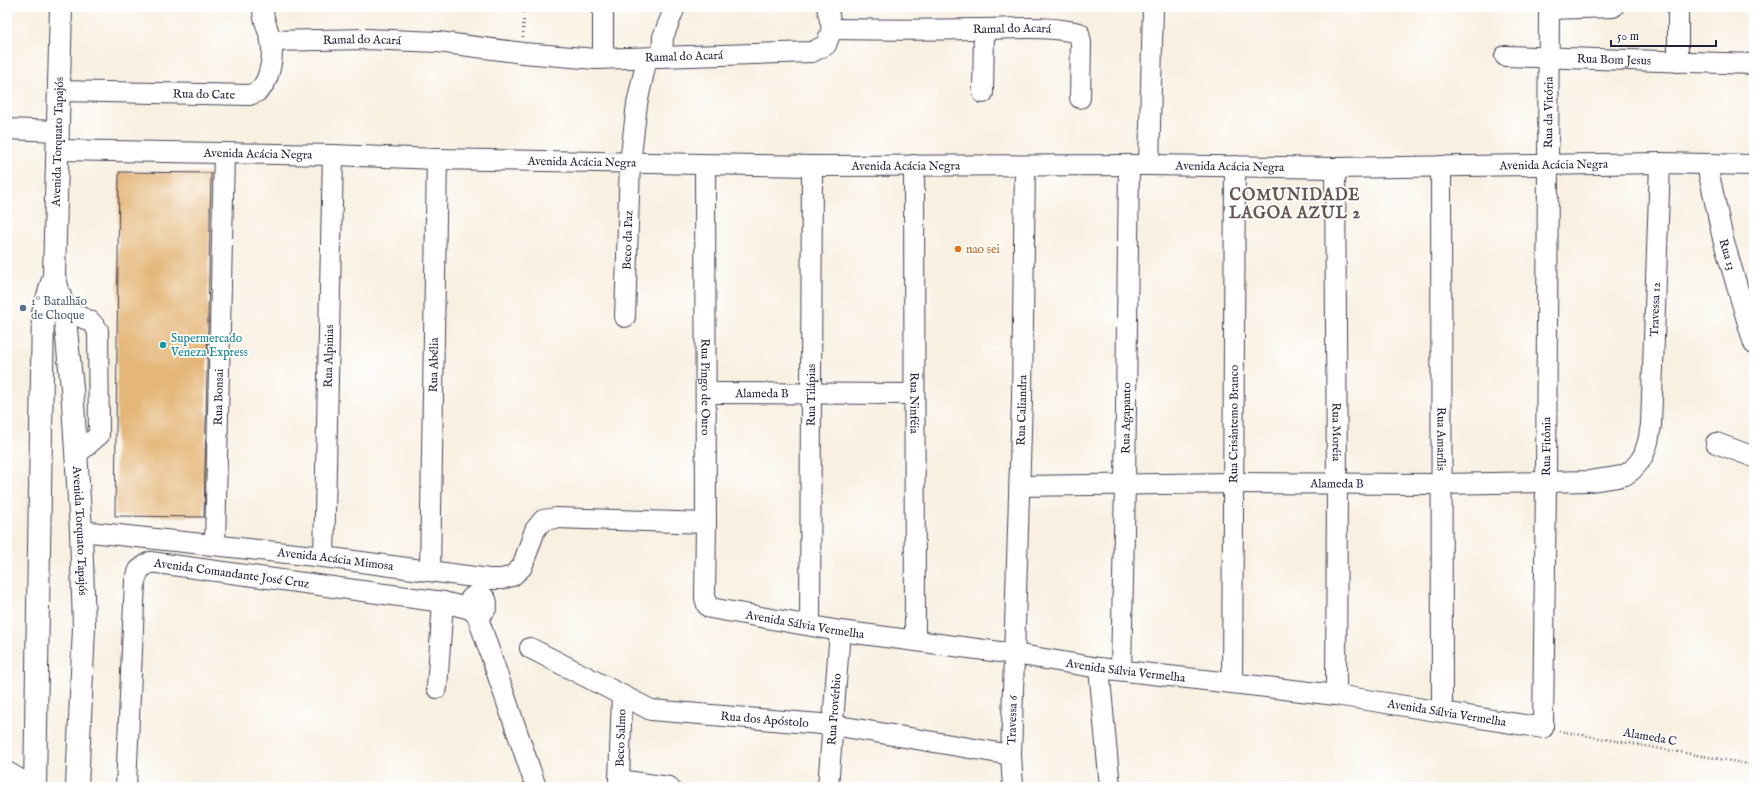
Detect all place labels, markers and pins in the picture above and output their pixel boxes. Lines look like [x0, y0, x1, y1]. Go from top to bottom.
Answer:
place label: nao sei [966, 242, 1000, 257]
marker: nao sei [953, 244, 963, 254]
place label: 1º Batalhão de Choque [31, 294, 88, 324]
marker: 1º Batalhão de Choque [18, 303, 28, 313]
place label: Supermercado Veneza Express [170, 331, 248, 361]
marker: Supermercado Veneza Express [158, 340, 168, 350]

